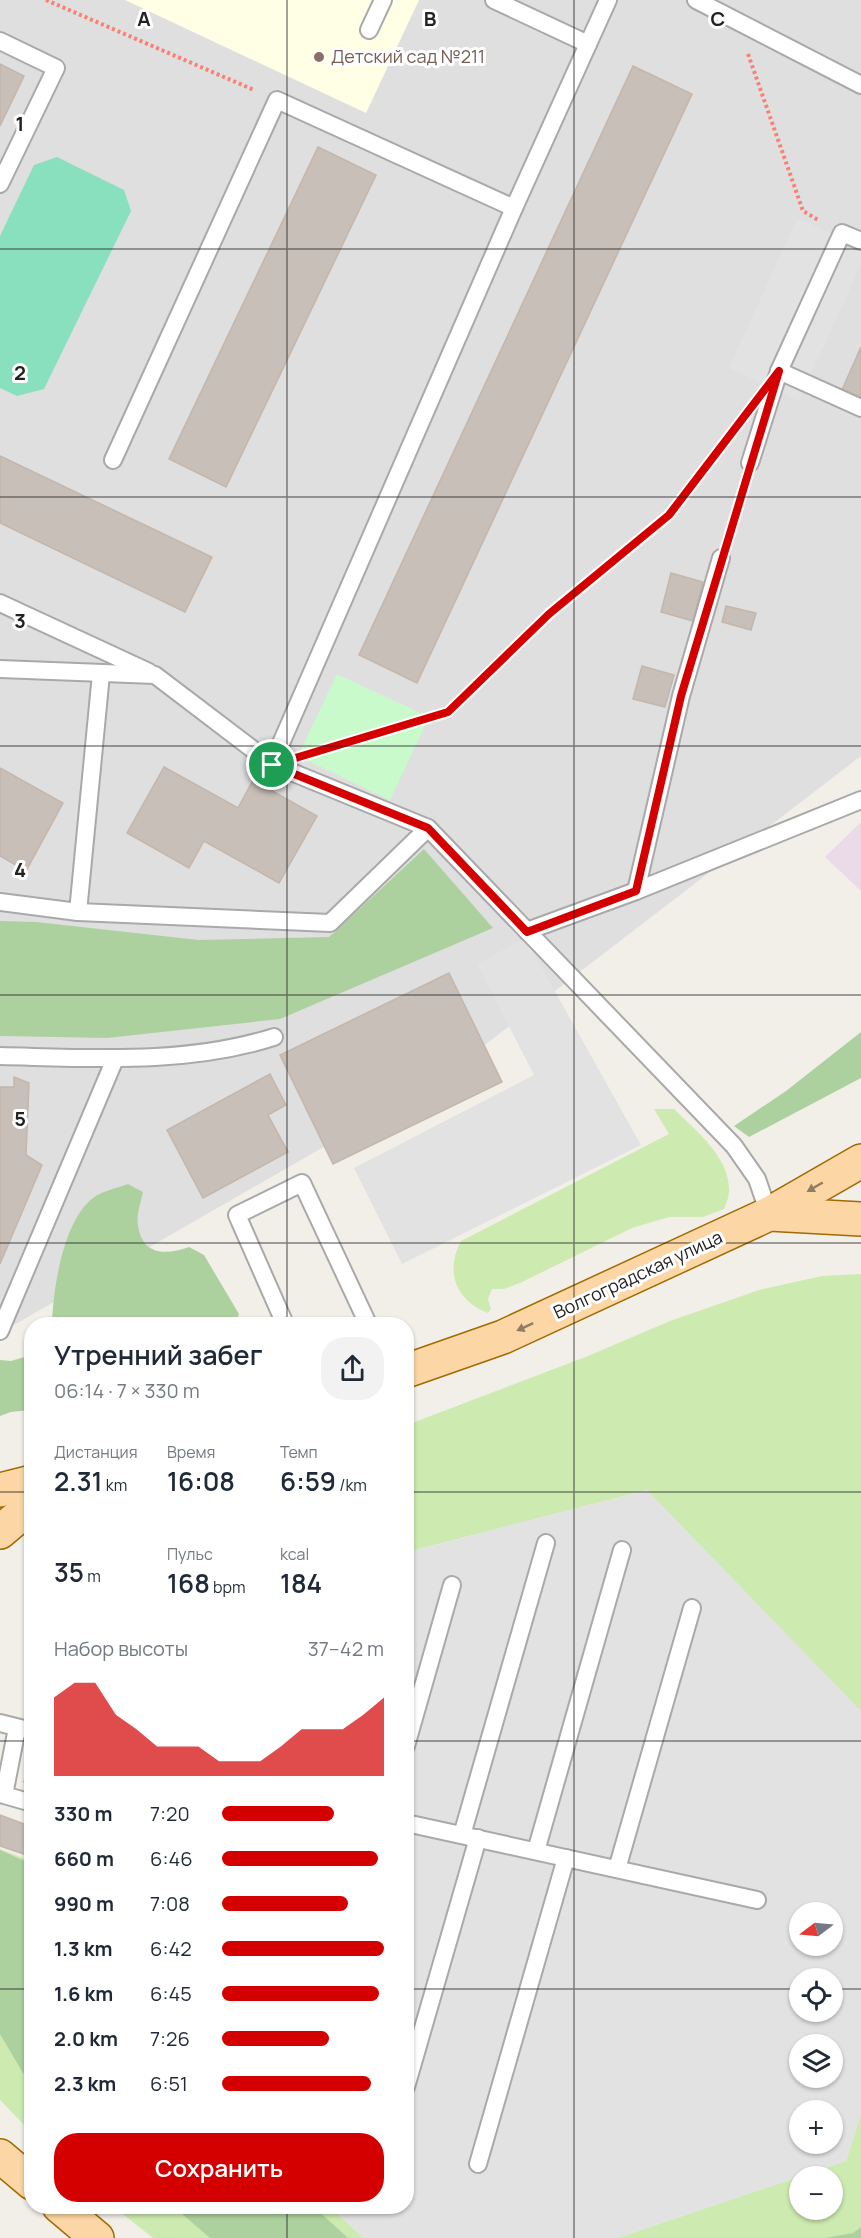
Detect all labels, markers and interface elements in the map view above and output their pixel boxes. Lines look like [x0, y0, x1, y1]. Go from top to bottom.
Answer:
text: A [137, 5, 151, 32]
text: B [424, 5, 437, 32]
text: C [711, 5, 725, 32]
place label: Детский сад №211 [331, 44, 485, 68]
marker: Детский сад №211 [312, 50, 326, 64]
text: 1 [16, 110, 24, 137]
text: 2 [14, 359, 26, 386]
text: 3 [14, 607, 26, 634]
pin [246, 739, 297, 790]
icon: arrive [255, 748, 288, 781]
text: 4 [14, 856, 26, 883]
text: 5 [14, 1105, 26, 1132]
one-way arrow [807, 1182, 823, 1193]
street label: Волгоградская улица [549, 1224, 726, 1324]
one-way arrow [517, 1322, 534, 1331]
text: Утренний забег [54, 1336, 263, 1373]
button: share [321, 1337, 384, 1400]
text: 06:14 · 7 × 330 m [54, 1377, 200, 1404]
text: Дистанция [54, 1441, 138, 1463]
text: Время [167, 1441, 215, 1463]
text: Темп [280, 1441, 318, 1463]
text: 2.31 [54, 1463, 103, 1499]
text: 16:08 [167, 1463, 235, 1499]
text: 6:59 [280, 1463, 336, 1499]
text: km [103, 1474, 127, 1496]
text: /km [336, 1474, 367, 1496]
text: Пульс [167, 1543, 213, 1565]
text: kcal [280, 1543, 309, 1565]
text: 35 [54, 1554, 84, 1590]
text: m [84, 1565, 101, 1587]
text: 168 [167, 1565, 210, 1601]
text: 184 [280, 1565, 322, 1601]
text: bpm [210, 1576, 246, 1598]
text: Набор высоты [54, 1635, 188, 1662]
text: 37–42 m [308, 1635, 384, 1662]
text: 330 m [54, 1800, 112, 1827]
text: 7:20 [150, 1800, 190, 1827]
text: 660 m [54, 1845, 114, 1872]
text: 6:46 [150, 1845, 193, 1872]
text: 990 m [54, 1890, 114, 1917]
text: 7:08 [150, 1890, 190, 1917]
north arrow [789, 1902, 843, 1956]
map controls [789, 1902, 843, 2220]
text: 1.3 km [54, 1935, 112, 1962]
text: 6:42 [150, 1935, 192, 1962]
button: locate [789, 1968, 843, 2022]
text: 1.6 km [54, 1980, 113, 2007]
text: 6:45 [150, 1980, 192, 2007]
text: 2.0 km [54, 2025, 118, 2052]
text: 7:26 [150, 2025, 190, 2052]
button: layers [789, 2034, 843, 2088]
text: 2.3 km [54, 2070, 116, 2097]
text: 6:51 [150, 2070, 188, 2097]
button: + [789, 2100, 843, 2154]
button: Сохранить [54, 2133, 384, 2202]
button: − [789, 2166, 843, 2220]

